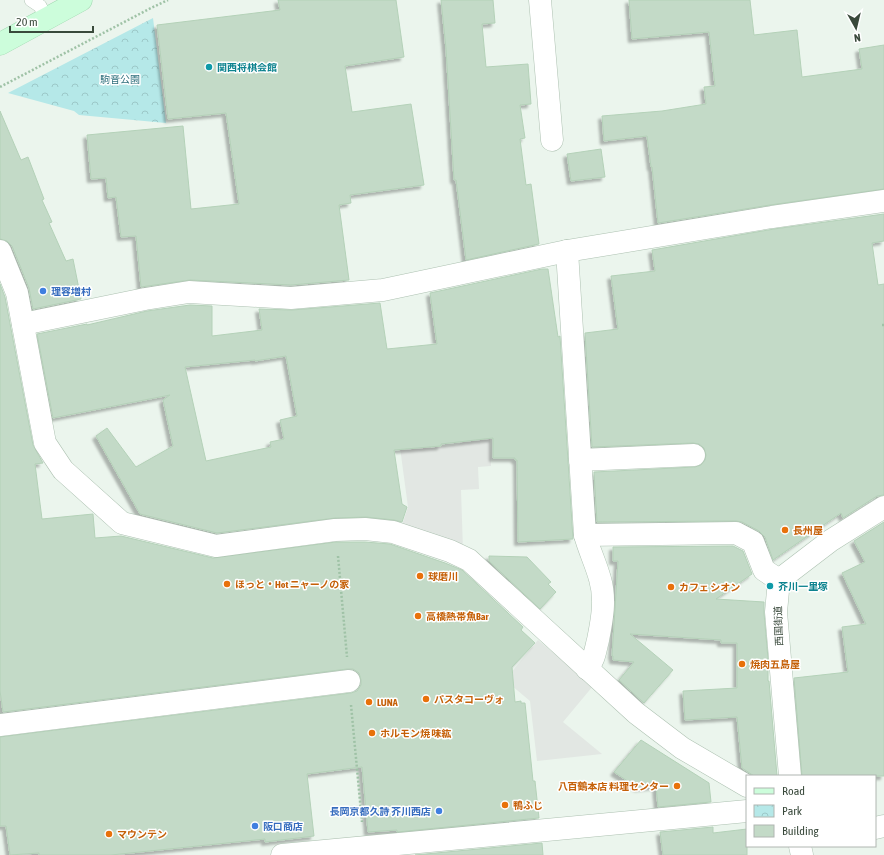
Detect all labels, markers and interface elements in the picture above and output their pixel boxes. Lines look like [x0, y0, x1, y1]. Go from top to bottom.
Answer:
scale bar [10, 8, 93, 34]
north arrow [836, 8, 876, 48]
text: 20 m [16, 15, 38, 29]
text: N [853, 32, 861, 44]
marker: 関西将棋会館 [204, 62, 214, 72]
place label: 関西将棋会館 [217, 62, 277, 73]
park label: 駒音公園 [100, 74, 140, 85]
marker: 理容増村 [38, 286, 48, 296]
place label: 理容増村 [51, 286, 91, 297]
marker: 長州屋 [780, 525, 790, 535]
place label: 長州屋 [793, 525, 823, 536]
marker: 球磨川 [415, 571, 425, 581]
place label: 球磨川 [428, 571, 458, 582]
marker: ほっと・Hot ニャーノの家 [222, 579, 232, 589]
place label: ほっと・Hot ニャーノの家 [235, 579, 349, 590]
marker: 芥川一里塚 [765, 581, 775, 591]
place label: 芥川一里塚 [778, 581, 828, 592]
marker: カフェ シオン [666, 582, 676, 592]
place label: カフェ シオン [679, 582, 740, 593]
street label: 西国街道 [772, 606, 785, 646]
marker: 高橋熱帯魚Bar [413, 611, 423, 621]
place label: 高橋熱帯魚Bar [426, 611, 489, 622]
marker: 焼肉五島屋 [737, 659, 747, 669]
place label: 焼肉五島屋 [750, 659, 800, 670]
marker: パスタコーヴォ [421, 694, 431, 704]
place label: パスタコーヴォ [434, 694, 504, 705]
marker: LUNA [364, 697, 374, 707]
place label: LUNA [377, 697, 398, 708]
marker: ホルモン焼 味紘 [367, 728, 377, 738]
place label: ホルモン焼 味紘 [380, 728, 451, 739]
legend [746, 775, 876, 847]
place label: 八百鶴本店 料理センター [558, 781, 669, 792]
marker: 八百鶴本店 料理センター [672, 781, 682, 791]
text: Road [782, 784, 805, 798]
marker: 鴨ふじ [500, 800, 510, 810]
place label: 鴨ふじ [513, 800, 543, 811]
text: Park [782, 804, 803, 818]
place label: 長岡京都久詩 芥川西店 [330, 806, 431, 817]
marker: 長岡京都久詩 芥川西店 [434, 806, 444, 816]
marker: 阪口商店 [250, 821, 260, 831]
place label: 阪口商店 [263, 821, 303, 832]
text: Building [782, 824, 820, 838]
marker: マウンテン [104, 829, 114, 839]
place label: マウンテン [117, 829, 167, 840]

